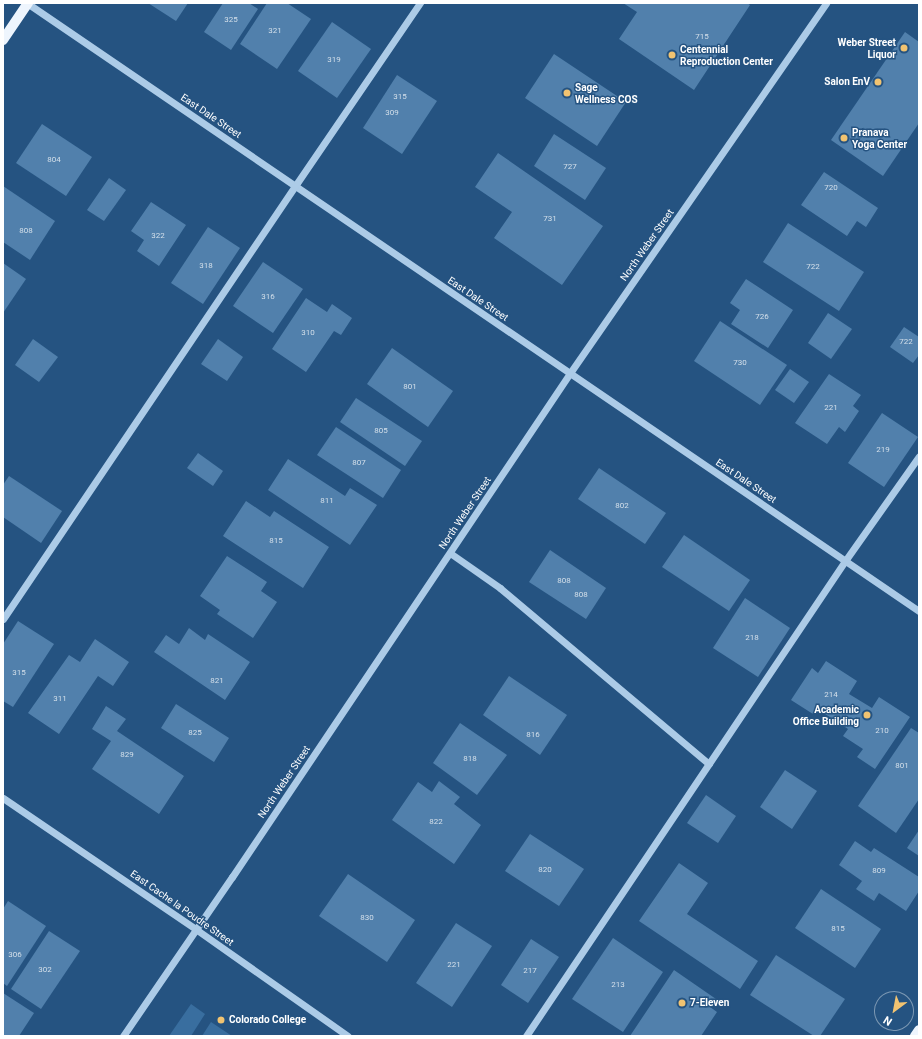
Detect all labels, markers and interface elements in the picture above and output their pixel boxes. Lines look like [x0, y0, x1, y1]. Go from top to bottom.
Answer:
house number: 325 [224, 15, 238, 25]
house number: 321 [268, 26, 282, 36]
house number: 715 [695, 32, 709, 42]
place label: Weber Street Liquor [838, 36, 896, 60]
place label: Centennial Reproduction Center [680, 43, 773, 66]
marker: Weber Street Liquor [899, 43, 909, 53]
marker: Centennial Reproduction Center [667, 50, 677, 60]
house number: 319 [327, 55, 341, 65]
place label: Salon EnV [824, 76, 870, 88]
marker: Salon EnV [873, 77, 883, 87]
place label: Sage Wellness COS [575, 81, 638, 104]
marker: Sage Wellness COS [562, 88, 572, 98]
street label: East Dale Street [178, 91, 244, 141]
house number: 315 [393, 92, 407, 102]
house number: 309 [385, 108, 399, 118]
place label: Pranava Yoga Center [852, 126, 907, 150]
marker: Pranava Yoga Center [839, 133, 849, 143]
house number: 804 [47, 155, 61, 165]
house number: 727 [563, 162, 577, 172]
house number: 720 [824, 183, 838, 193]
street label: North Weber Street [618, 207, 676, 283]
house number: 731 [543, 214, 557, 224]
house number: 808 [19, 226, 33, 236]
house number: 322 [151, 231, 165, 241]
house number: 318 [199, 261, 213, 271]
house number: 722 [806, 262, 820, 272]
street label: East Dale Street [445, 274, 511, 324]
house number: 316 [261, 292, 275, 302]
house number: 726 [755, 312, 769, 322]
house number: 310 [301, 328, 315, 338]
house number: 722 [899, 337, 913, 347]
house number: 730 [733, 358, 747, 368]
house number: 801 [403, 382, 417, 392]
house number: 221 [824, 403, 838, 413]
house number: 805 [374, 426, 388, 436]
house number: 219 [876, 445, 890, 455]
street label: East Dale Street [713, 456, 779, 506]
house number: 807 [352, 458, 366, 468]
street label: North Weber Street [436, 474, 494, 552]
house number: 811 [320, 496, 334, 506]
house number: 802 [615, 501, 629, 511]
house number: 815 [269, 536, 283, 546]
house number: 808 [557, 576, 571, 586]
house number: 808 [574, 590, 588, 600]
house number: 218 [745, 633, 759, 643]
house number: 315 [12, 668, 26, 678]
house number: 821 [210, 676, 224, 686]
house number: 214 [824, 690, 838, 700]
house number: 311 [53, 694, 67, 704]
place label: Academic Office Building [793, 703, 859, 726]
marker: Academic Office Building [862, 710, 872, 720]
house number: 210 [875, 726, 889, 736]
house number: 825 [188, 728, 202, 738]
house number: 816 [526, 730, 540, 740]
street label: North Weber Street [255, 743, 313, 821]
house number: 829 [120, 750, 134, 760]
house number: 818 [463, 754, 477, 764]
house number: 801 [895, 761, 909, 771]
house number: 822 [429, 817, 443, 827]
house number: 820 [538, 865, 552, 875]
house number: 809 [872, 866, 886, 876]
street label: East Cache la Poudre Street [128, 868, 236, 948]
house number: 830 [360, 913, 374, 923]
house number: 815 [831, 924, 845, 934]
house number: 306 [8, 950, 22, 960]
house number: 221 [447, 960, 461, 970]
house number: 302 [38, 965, 52, 975]
house number: 217 [523, 966, 537, 976]
house number: 213 [611, 980, 625, 990]
north arrow [874, 991, 914, 1031]
place label: 7-Eleven [690, 997, 729, 1009]
marker: 7-Eleven [677, 998, 687, 1008]
text: N [881, 1013, 895, 1028]
place label: Colorado College [229, 1014, 306, 1026]
marker: Colorado College [216, 1015, 226, 1025]

